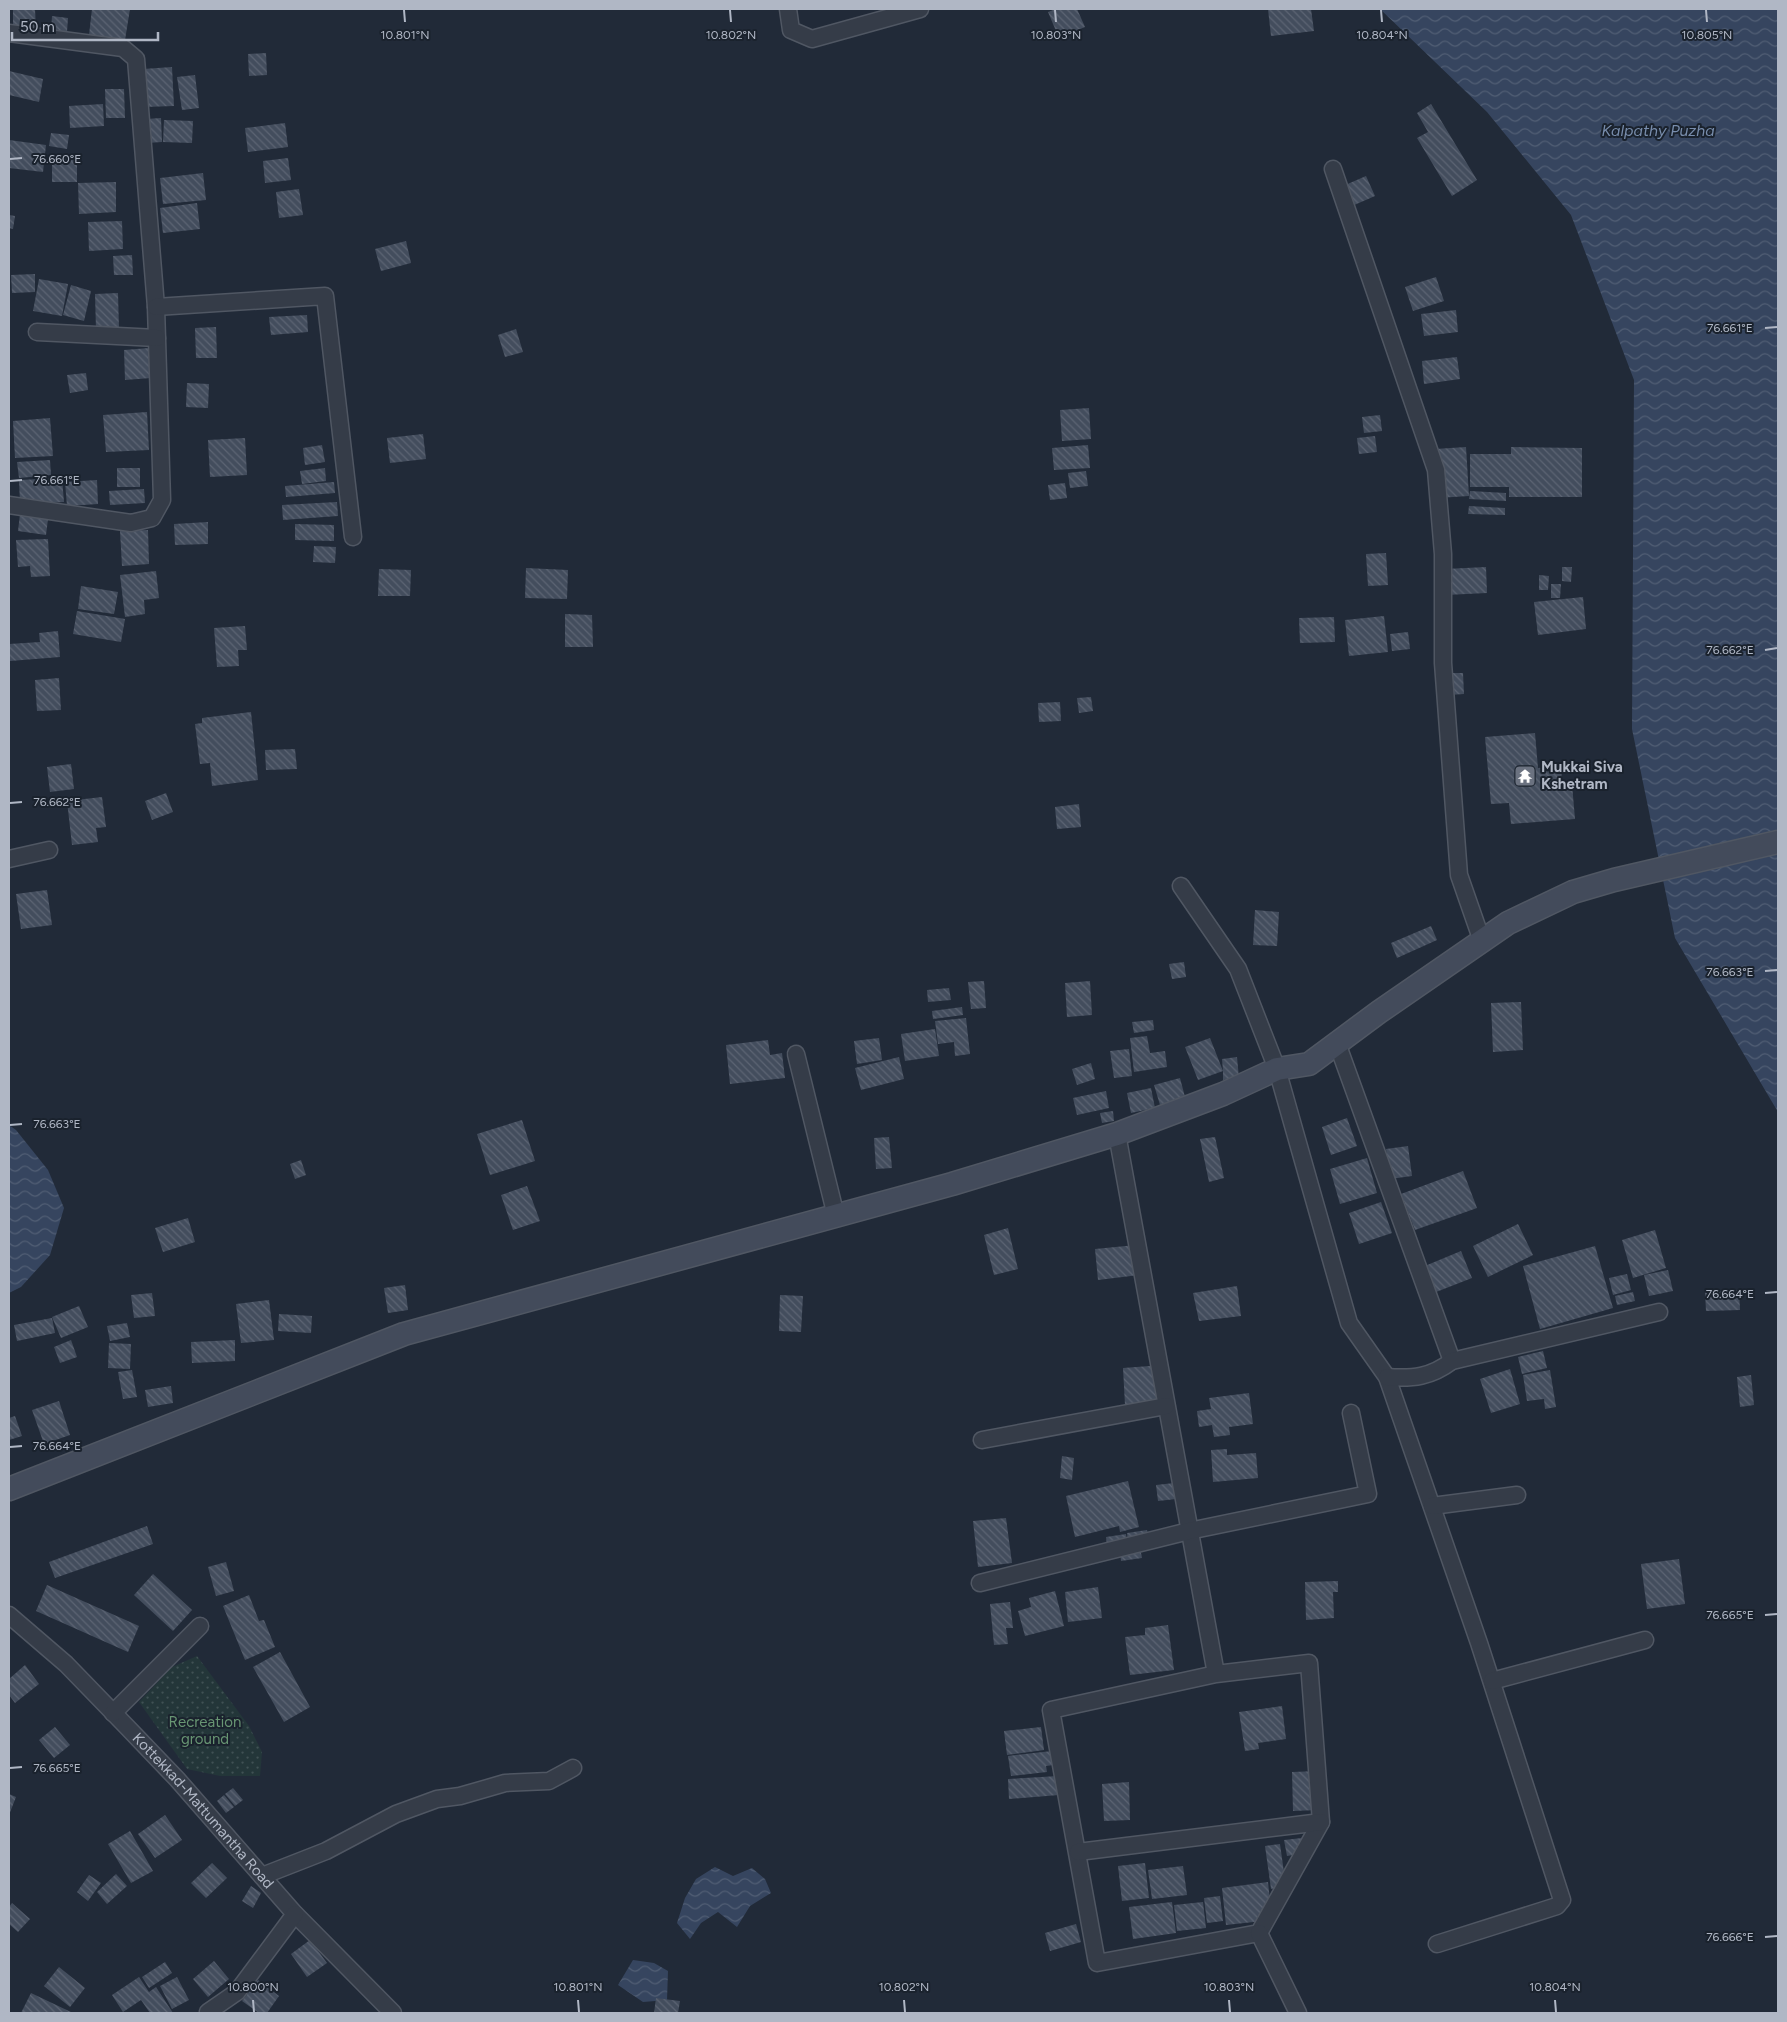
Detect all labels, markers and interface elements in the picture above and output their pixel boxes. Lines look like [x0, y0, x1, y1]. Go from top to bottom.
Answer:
scale bar [12, 10, 159, 42]
text: 50 m [20, 18, 55, 36]
text: 10.801°N [381, 28, 429, 42]
text: 10.802°N [706, 28, 756, 42]
text: 10.803°N [1031, 28, 1081, 42]
text: 10.804°N [1356, 28, 1408, 42]
text: 10.805°N [1682, 28, 1732, 42]
water label: Kalpathy Puzha [1601, 121, 1715, 140]
text: 76.660°E [33, 152, 81, 166]
text: 76.661°E [1707, 321, 1753, 335]
text: 76.661°E [34, 473, 80, 487]
text: 76.662°E [1706, 643, 1754, 657]
place label: Mukkai Siva Kshetram [1541, 758, 1623, 793]
temple icon: Mukkai Siva Kshetram [1513, 764, 1537, 788]
text: 76.662°E [33, 795, 81, 809]
text: 76.663°E [1706, 965, 1754, 979]
text: 76.663°E [33, 1117, 81, 1131]
text: 76.664°E [1706, 1287, 1754, 1301]
text: 76.664°E [33, 1439, 81, 1453]
text: 76.665°E [1706, 1608, 1754, 1622]
park label: Recreation ground [169, 1713, 241, 1748]
street label: Kottekkad-Mattumantha Road [129, 1729, 278, 1892]
text: 76.665°E [33, 1761, 81, 1775]
text: 76.666°E [1706, 1930, 1754, 1944]
text: 10.800°N [227, 1980, 279, 1994]
text: 10.801°N [554, 1980, 602, 1994]
text: 10.802°N [879, 1980, 929, 1994]
text: 10.803°N [1204, 1980, 1254, 1994]
text: 10.804°N [1529, 1980, 1581, 1994]

